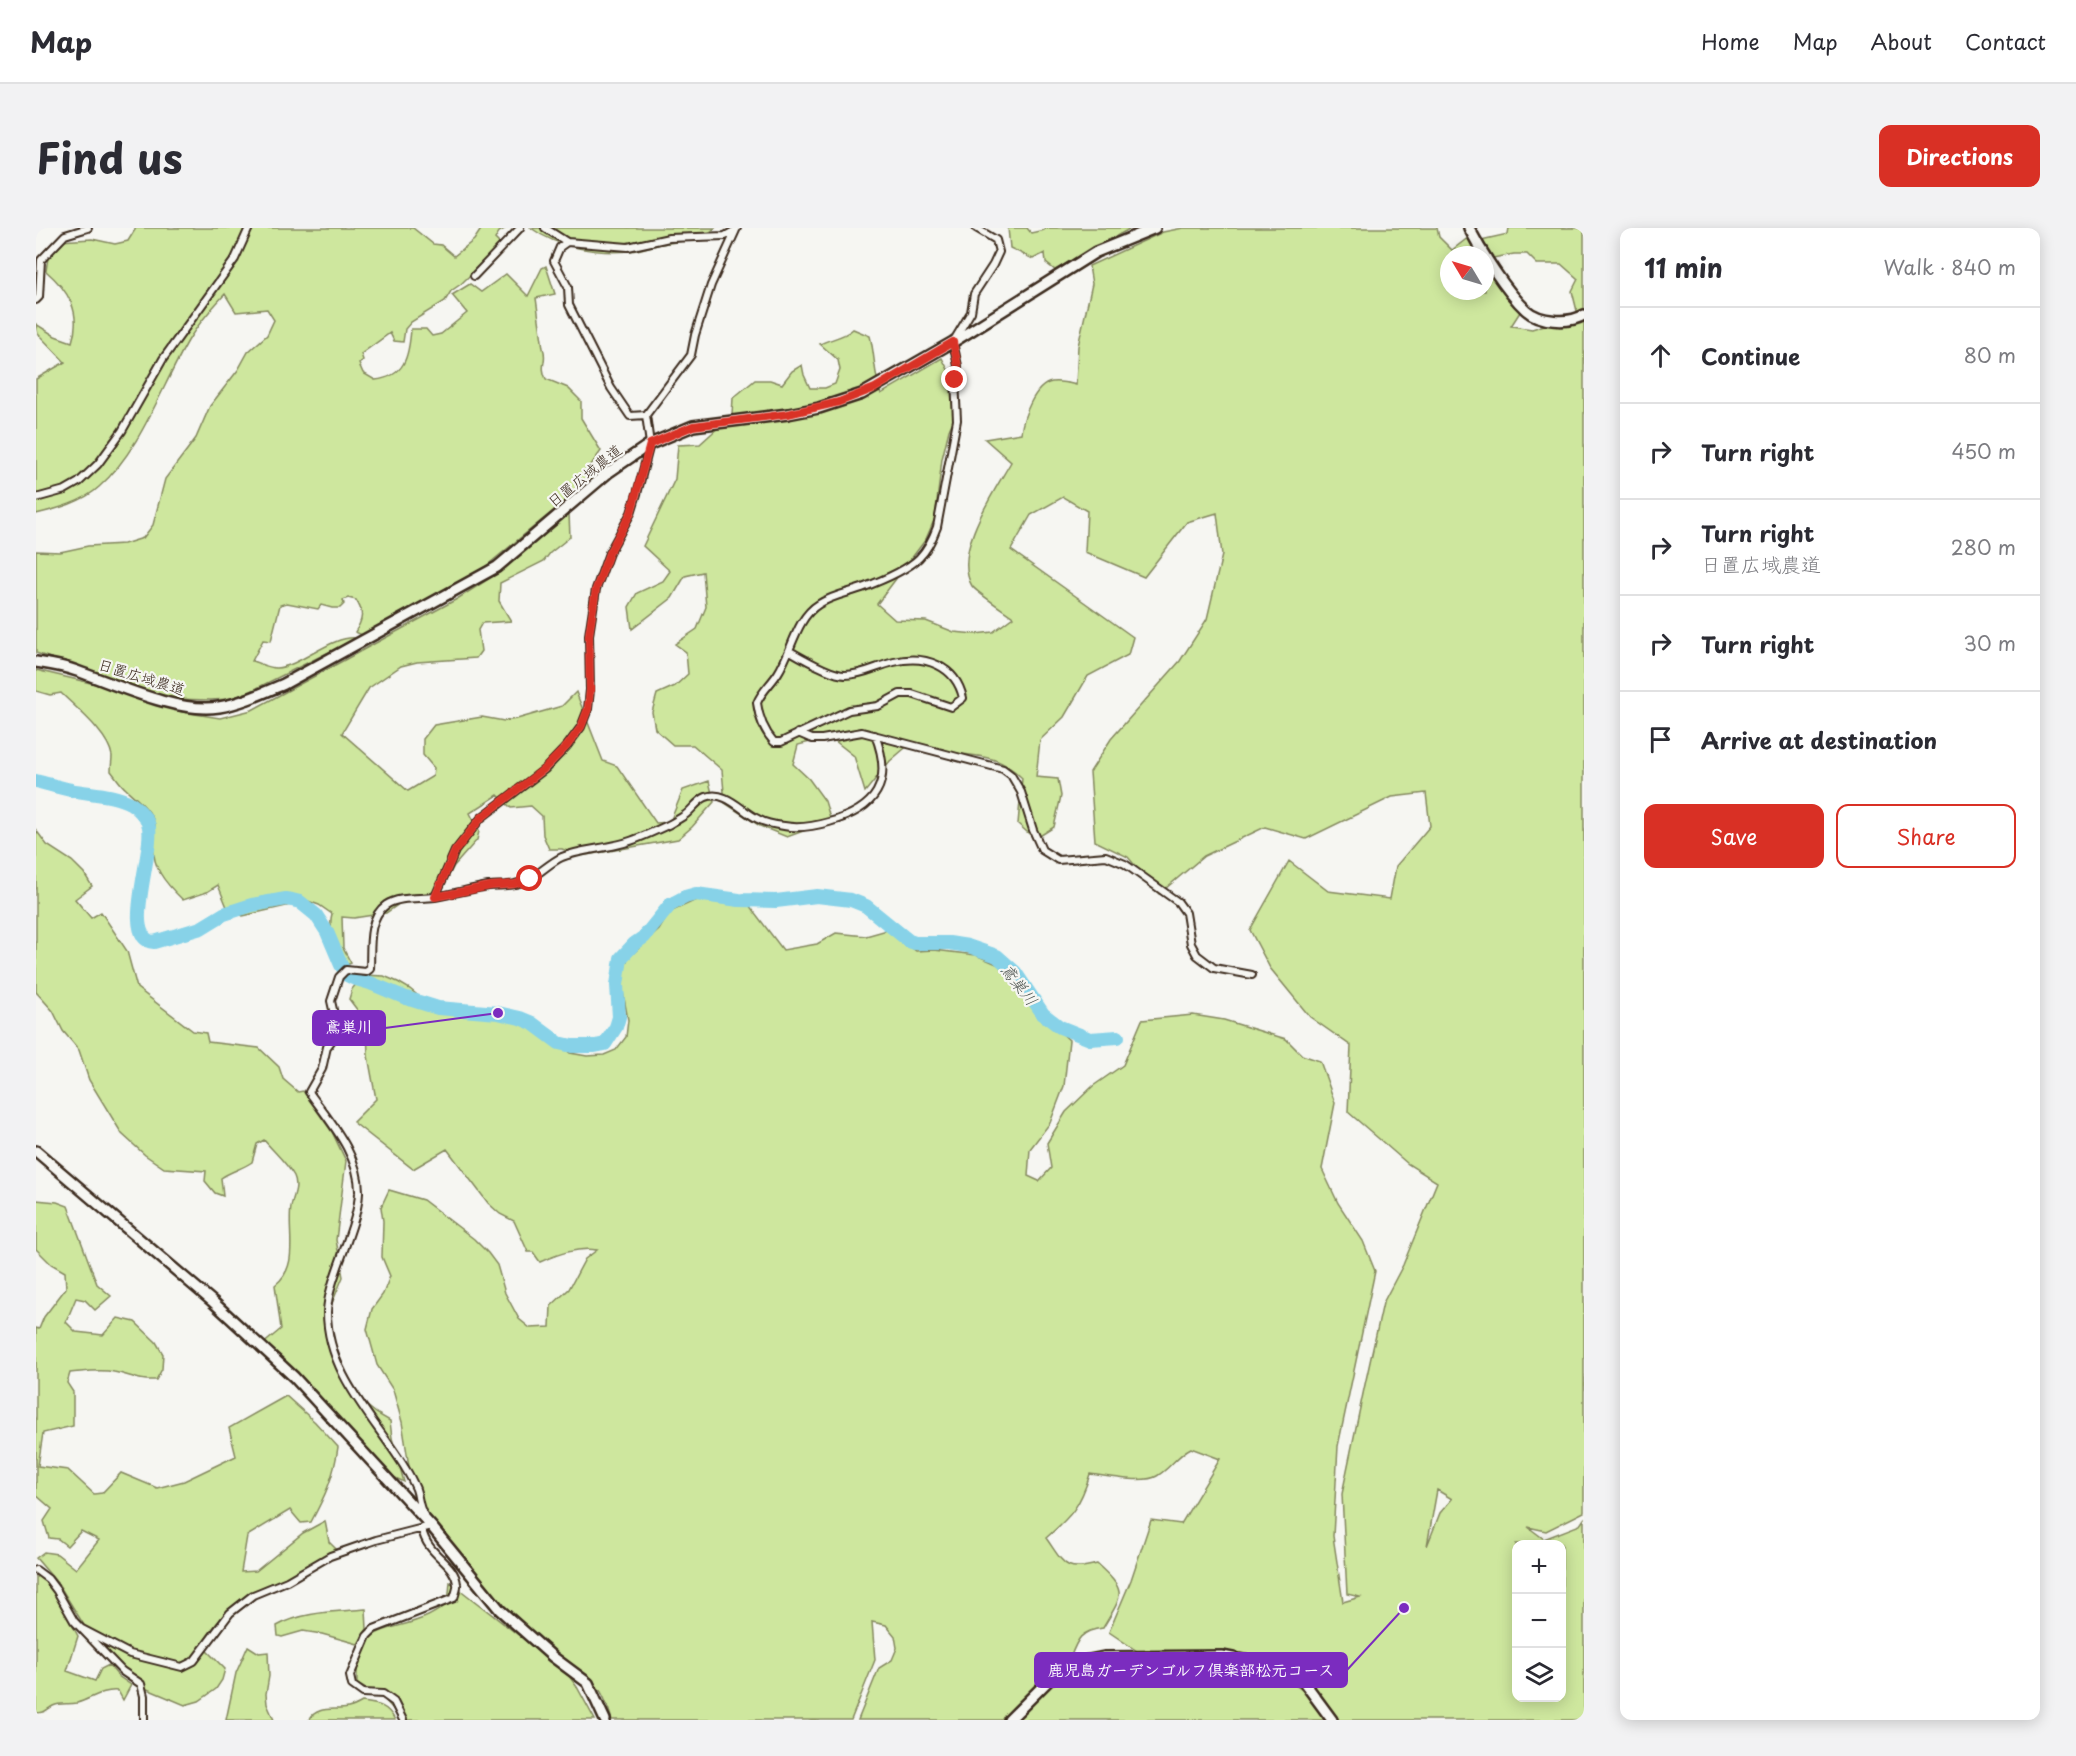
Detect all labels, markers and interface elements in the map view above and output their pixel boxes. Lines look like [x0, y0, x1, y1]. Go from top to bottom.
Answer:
text: Map [30, 20, 92, 63]
text: Home [1701, 25, 1760, 57]
text: Map [1793, 25, 1838, 57]
text: About [1871, 25, 1932, 57]
text: Contact [1965, 25, 2046, 57]
text: Find us [36, 125, 183, 188]
button: Directions [1879, 125, 2040, 187]
north arrow [1440, 246, 1494, 300]
text: 11 min [1644, 248, 1723, 287]
text: Walk · 840 m [1883, 252, 2016, 282]
icon: ahead [1644, 339, 1677, 372]
text: Continue [1701, 339, 1800, 372]
text: 80 m [1964, 340, 2016, 370]
route end [941, 366, 967, 392]
icon: right [1644, 435, 1677, 468]
text: Turn right [1701, 435, 1814, 468]
text: 450 m [1951, 436, 2016, 466]
street label: 日置広域農道 [542, 438, 626, 512]
text: Turn right [1701, 516, 1814, 549]
icon: right [1644, 531, 1677, 564]
text: 280 m [1951, 532, 2016, 562]
text: 日置広域農道 [1701, 549, 1821, 579]
icon: right [1644, 627, 1677, 660]
text: Turn right [1701, 627, 1814, 660]
text: 30 m [1963, 628, 2016, 658]
street label: 日置広域農道 [96, 652, 188, 700]
icon: arrive [1644, 723, 1677, 756]
text: Arrive at destination [1701, 723, 1937, 756]
button: Save [1644, 804, 1824, 868]
button: Share [1836, 804, 2016, 868]
route start [516, 865, 542, 891]
water label: 鳶巣川 [996, 958, 1044, 1010]
callout: 鳶巣川 [313, 1011, 385, 1045]
text: 鳶巣川 [325, 1014, 373, 1038]
map controls [1512, 1540, 1566, 1702]
button: + [1512, 1540, 1566, 1594]
button: − [1512, 1594, 1566, 1648]
button: layers [1512, 1648, 1566, 1702]
callout: 鹿児島ガーデンゴルフ倶楽部松元コース [1035, 1653, 1347, 1687]
text: 鹿児島ガーデンゴルフ倶楽部松元コース [1048, 1657, 1334, 1681]

